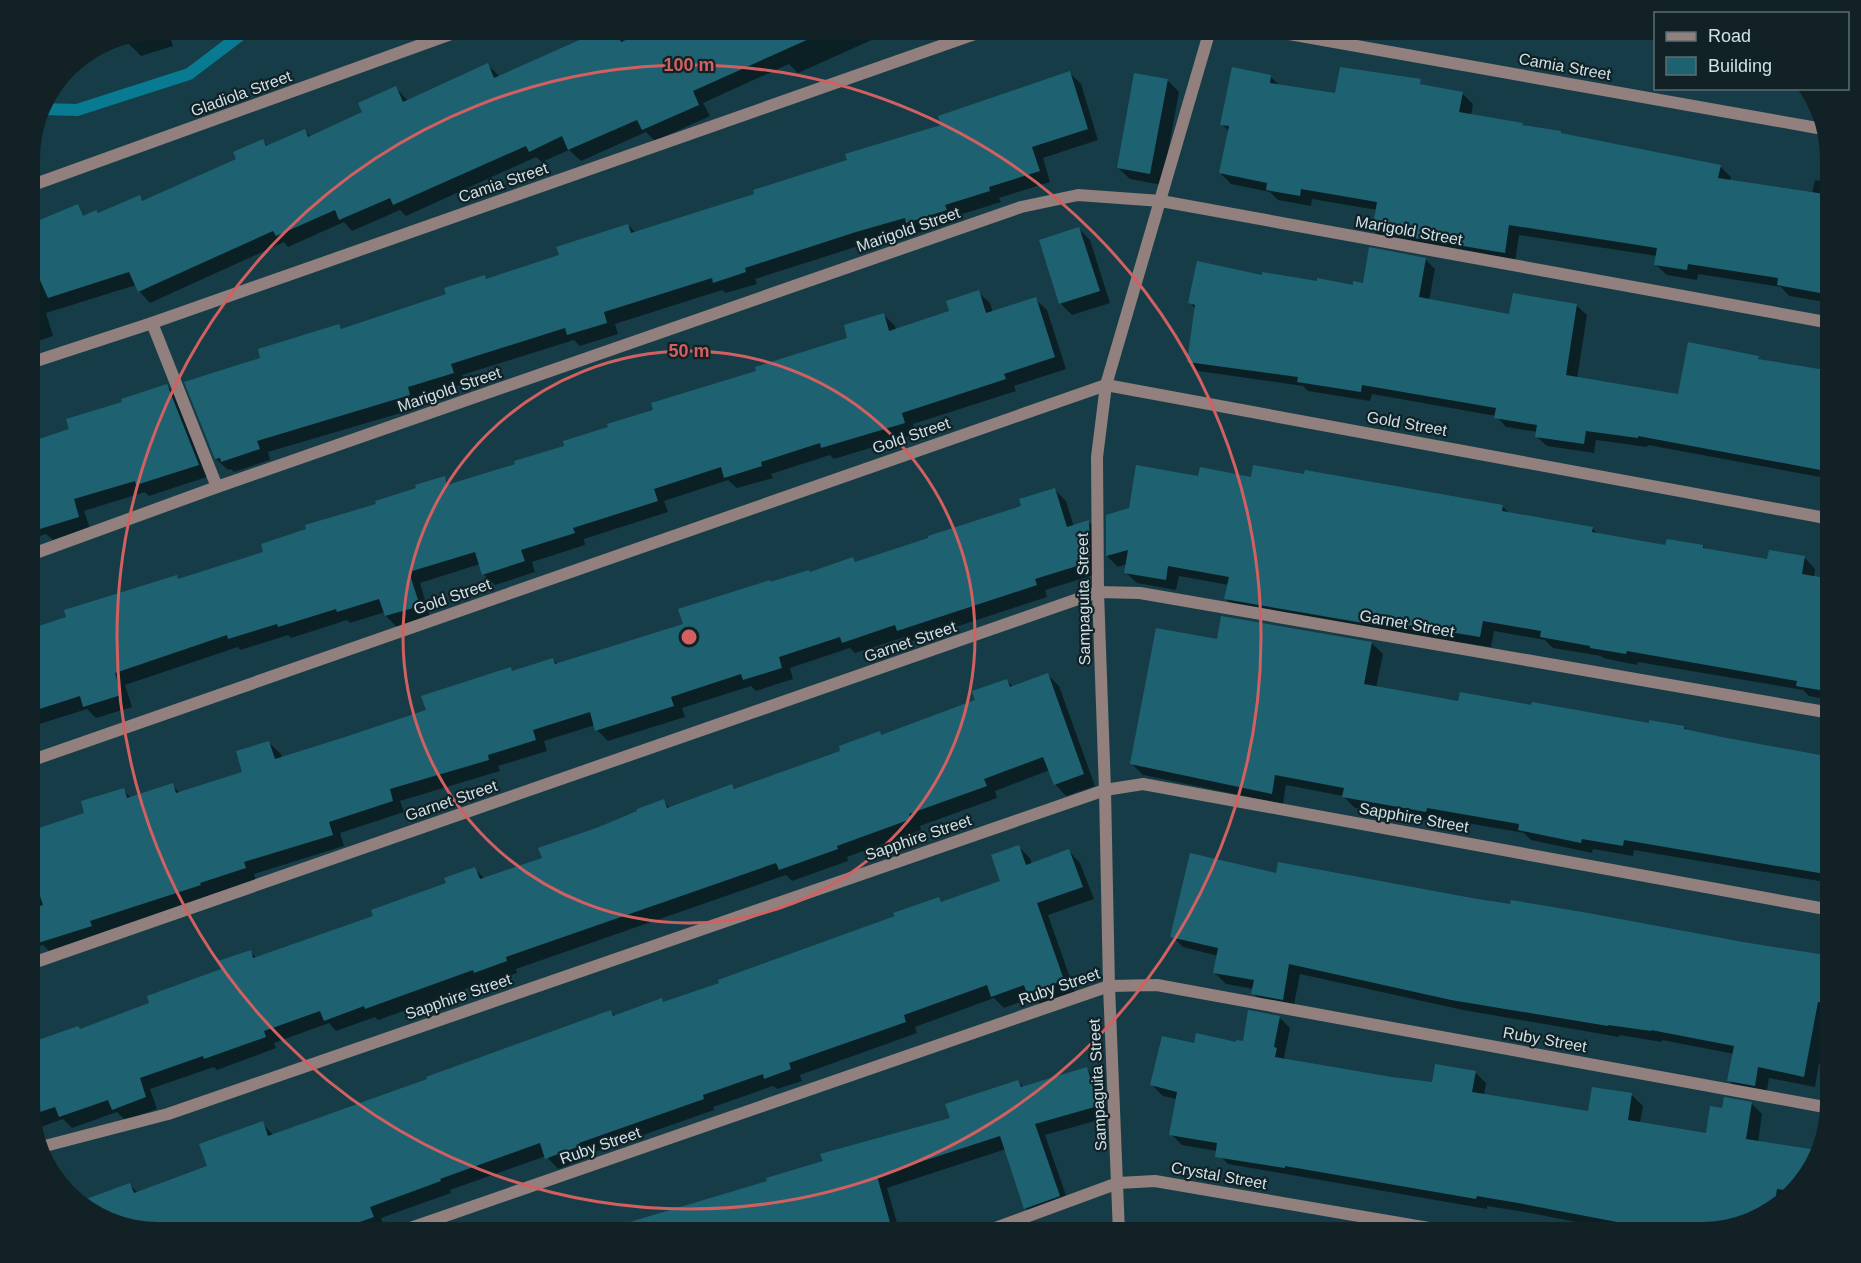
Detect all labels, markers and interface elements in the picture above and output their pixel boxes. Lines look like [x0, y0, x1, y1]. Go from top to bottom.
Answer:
legend [1654, 12, 1849, 90]
text: Road [1708, 26, 1751, 46]
street label: Camia Street [1517, 50, 1613, 83]
text: 100 m [663, 55, 715, 75]
text: Building [1708, 56, 1772, 76]
street label: Gladiola Street [189, 67, 294, 120]
street label: Camia Street [456, 159, 551, 206]
street label: Marigold Street [854, 204, 963, 255]
street label: Marigold Street [1354, 213, 1464, 248]
text: 50 m [668, 341, 710, 361]
street label: Marigold Street [395, 364, 504, 415]
street label: Gold Street [1366, 408, 1449, 439]
street label: Gold Street [870, 414, 953, 457]
street label: Sampaguita Street [1074, 532, 1093, 665]
street label: Gold Street [411, 575, 494, 618]
street label: Garnet Street [1358, 607, 1456, 640]
street label: Garnet Street [862, 618, 959, 665]
centre of rings [679, 627, 699, 647]
street label: Garnet Street [403, 777, 500, 824]
street label: Sapphire Street [1358, 799, 1471, 836]
street label: Sapphire Street [863, 811, 974, 864]
street label: Ruby Street [1016, 965, 1102, 1008]
street label: Sapphire Street [403, 970, 514, 1023]
street label: Sampaguita Street [1086, 1018, 1109, 1152]
street label: Ruby Street [1502, 1024, 1589, 1055]
street label: Ruby Street [557, 1124, 643, 1167]
street label: Crystal Street [1170, 1159, 1269, 1192]

